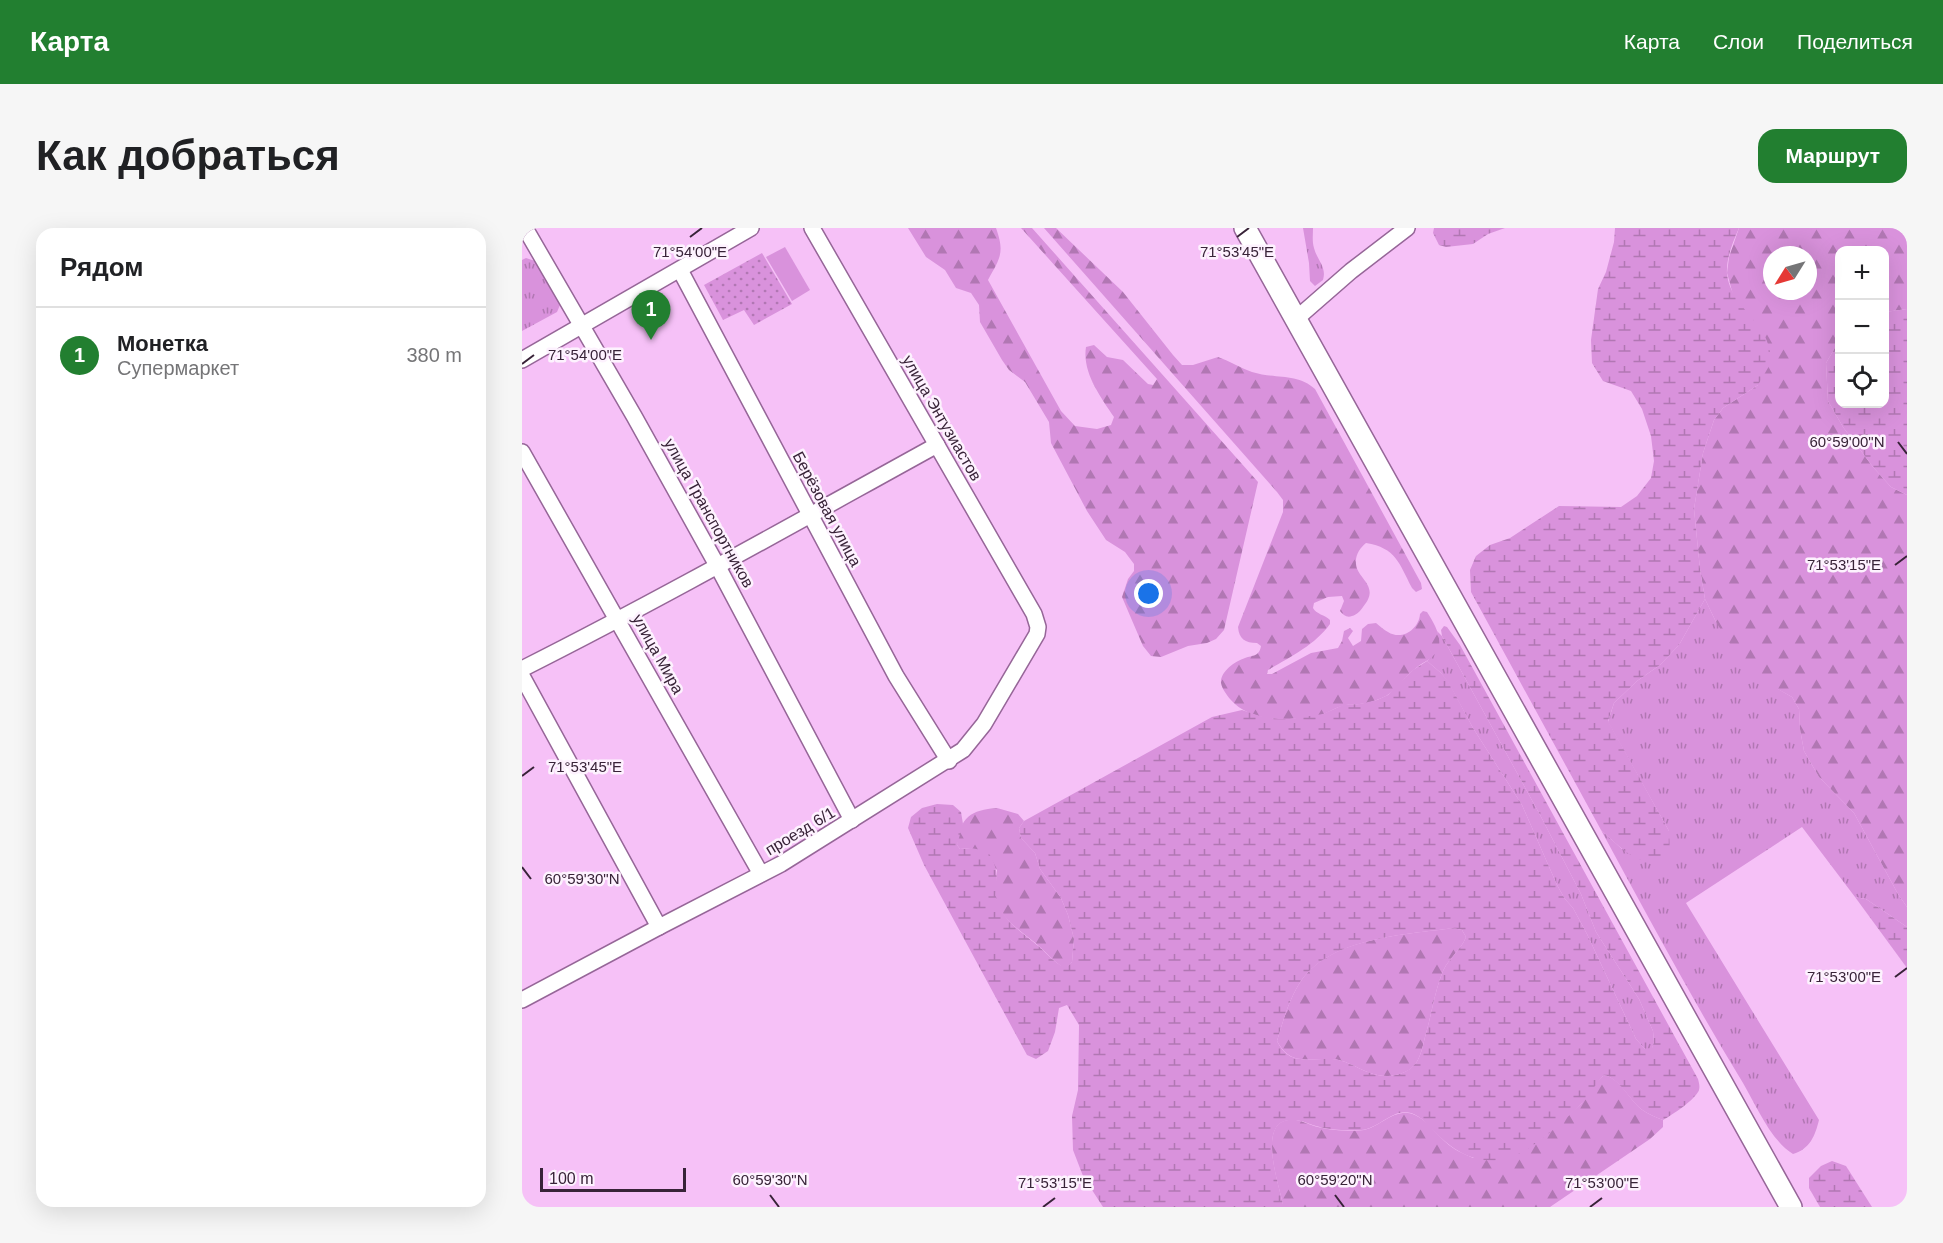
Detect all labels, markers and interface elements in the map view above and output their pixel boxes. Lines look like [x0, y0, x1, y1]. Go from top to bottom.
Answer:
text: Карта [30, 26, 109, 57]
text: Карта [1624, 30, 1680, 53]
text: Слои [1713, 30, 1764, 53]
text: Поделиться [1797, 30, 1913, 53]
button: Маршрут [1758, 129, 1907, 183]
text: Как добраться [36, 132, 340, 179]
text: 71°54'00"E [653, 243, 727, 260]
text: 71°53'45"E [1200, 243, 1274, 260]
north arrow [1763, 246, 1817, 300]
map controls [1835, 246, 1889, 408]
button: + [1835, 246, 1889, 300]
text: Рядом [60, 252, 143, 282]
pin: 1 [632, 291, 670, 340]
button: − [1835, 300, 1889, 354]
text: Монетка [117, 331, 208, 356]
text: 1 [74, 344, 85, 366]
text: 380 m [406, 344, 462, 366]
text: 71°54'00"E [548, 346, 622, 363]
street label: улица Энтузиастов [899, 352, 985, 484]
button: locate [1835, 354, 1889, 408]
text: Супермаркет [117, 357, 239, 379]
text: 60°59'00"N [1809, 433, 1885, 450]
street label: улица Транспортников [661, 436, 757, 590]
street label: Берёзовая улица [790, 449, 864, 569]
text: 71°53'15"E [1807, 556, 1881, 573]
your location [1134, 579, 1163, 608]
street label: улица Мира [629, 611, 687, 697]
text: 71°53'45"E [548, 758, 622, 775]
street label: проезд 6/1 [762, 804, 838, 858]
text: 60°59'30"N [544, 870, 620, 887]
text: 71°53'00"E [1807, 968, 1881, 985]
scale bar [540, 1165, 686, 1192]
text: 100 m [549, 1170, 593, 1187]
text: 60°59'30"N [732, 1171, 808, 1188]
text: 60°59'20"N [1297, 1171, 1373, 1188]
text: 71°53'15"E [1018, 1174, 1092, 1191]
text: 71°53'00"E [1565, 1174, 1639, 1191]

